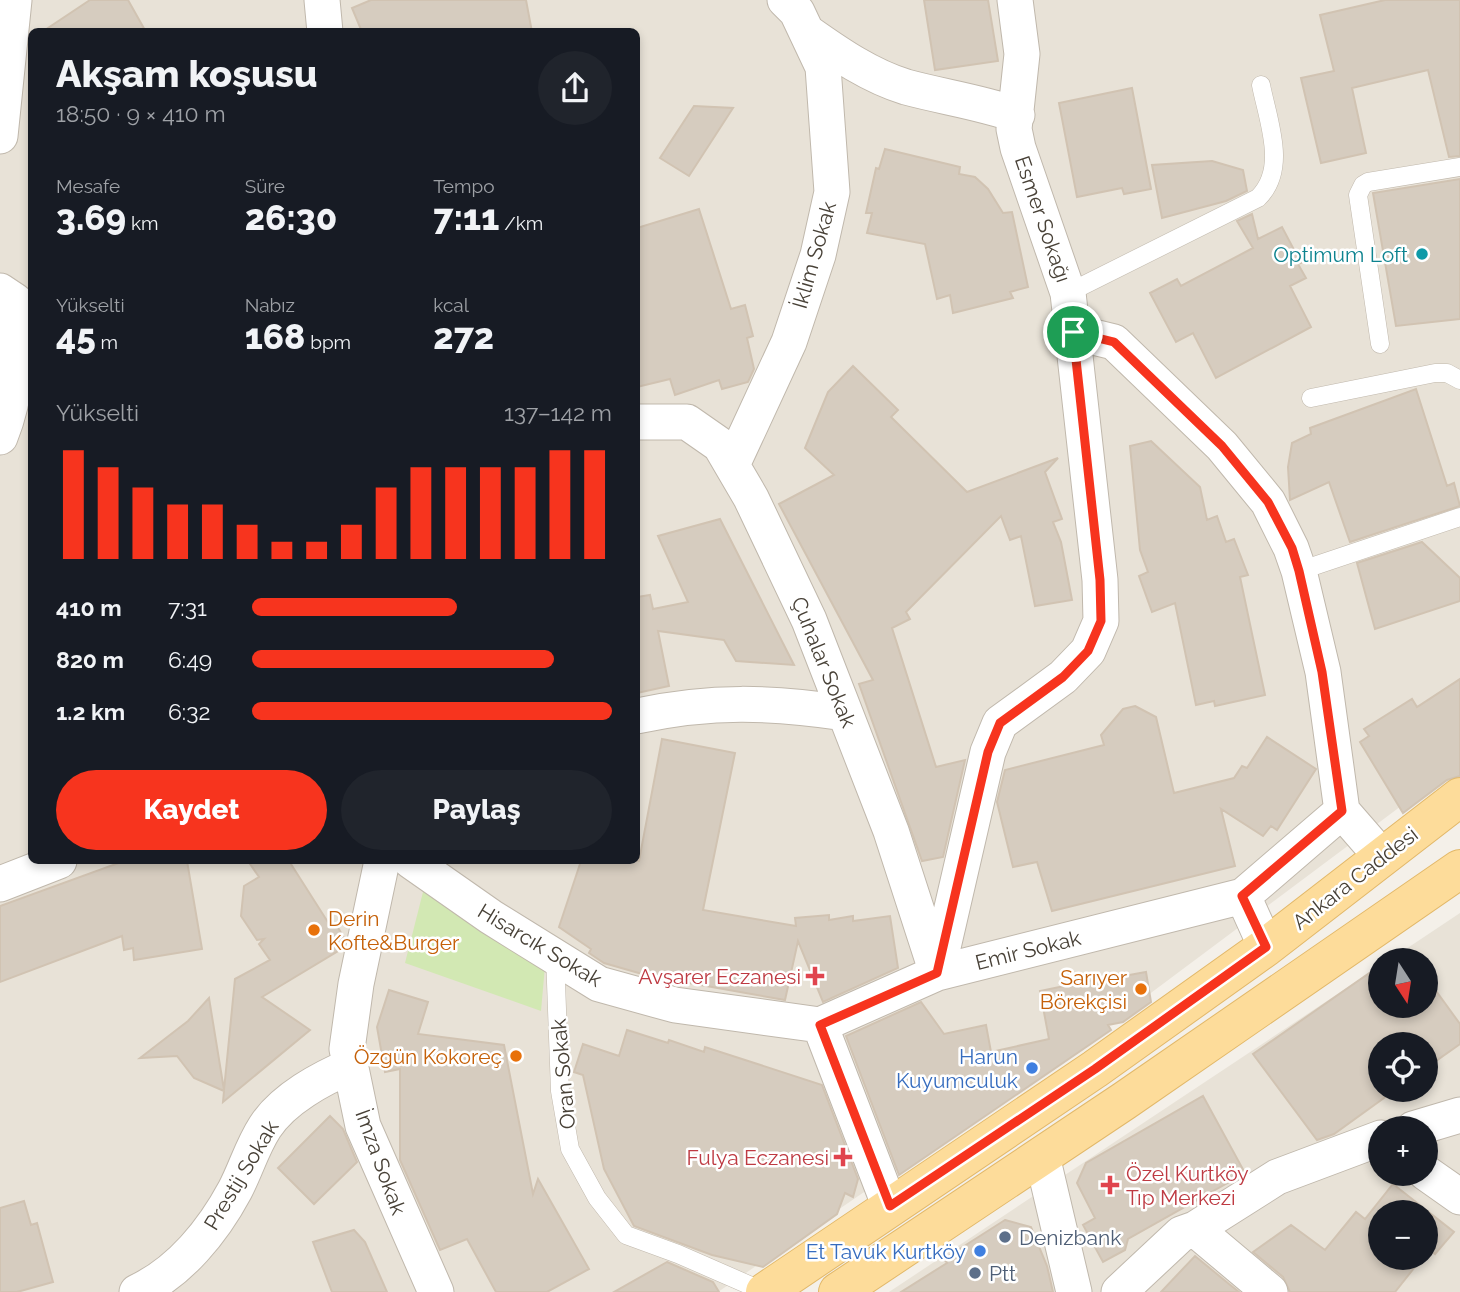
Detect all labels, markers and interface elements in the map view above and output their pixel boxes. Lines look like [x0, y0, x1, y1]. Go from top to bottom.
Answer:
text: Akşam koşusu [56, 51, 318, 96]
button: share [538, 51, 612, 125]
text: 18:50 · 9 × 410 m [56, 100, 226, 127]
street label: Esmer Sokağı [1010, 152, 1076, 286]
text: Mesafe [56, 175, 120, 197]
text: Süre [245, 175, 285, 197]
text: Tempo [433, 175, 494, 197]
text: 3.69 [56, 197, 126, 238]
text: 26:30 [245, 197, 337, 238]
text: 7:11 [433, 197, 499, 238]
street label: İklim Sokak [787, 199, 841, 311]
text: km [126, 212, 159, 234]
text: /km [499, 212, 543, 234]
place label: Optimum Loft [1273, 242, 1408, 267]
marker: Optimum Loft [1414, 246, 1430, 262]
text: Yükselti [56, 294, 125, 316]
text: Nabız [245, 294, 295, 316]
text: kcal [433, 294, 469, 316]
pin [1043, 302, 1103, 362]
icon: arrive [1054, 313, 1092, 351]
text: 45 [56, 316, 96, 357]
text: 168 [245, 316, 305, 357]
text: 272 [433, 316, 494, 357]
text: m [96, 331, 118, 353]
text: bpm [305, 331, 351, 353]
text: Yükselti [56, 399, 139, 426]
text: 137–142 m [504, 399, 612, 426]
street label: Çuhalar Sokak [786, 593, 862, 731]
text: 410 m [56, 594, 122, 621]
text: 7:31 [168, 594, 207, 621]
text: 820 m [56, 646, 124, 673]
text: 6:49 [168, 646, 212, 673]
text: 1.2 km [56, 698, 125, 725]
text: 6:32 [168, 698, 210, 725]
button: Kaydet [56, 770, 327, 850]
button: Paylaş [341, 770, 612, 850]
street label: Ankara Caddesi [1287, 821, 1423, 935]
street label: Hisarcık Sokak [473, 898, 607, 992]
place label: Derin Kofte&Burger [328, 906, 460, 955]
marker: Derin Kofte&Burger [306, 922, 322, 938]
street label: Emir Sokak [973, 925, 1083, 975]
north arrow [1368, 948, 1438, 1018]
map controls [1368, 948, 1438, 1270]
place label: Avşarer Eczanesi [638, 964, 801, 989]
place label: Sarıyer Börekçisi [1040, 965, 1128, 1014]
marker: Avşarer Eczanesi [807, 968, 823, 984]
marker: Sarıyer Börekçisi [1133, 981, 1149, 997]
street label: Oran Sokak [546, 1018, 580, 1130]
button: locate [1368, 1032, 1438, 1102]
place label: Özgün Kokoreç [354, 1044, 502, 1069]
place label: Harun Kuyumculuk [896, 1044, 1018, 1093]
marker: Özgün Kokoreç [508, 1048, 524, 1064]
marker: Harun Kuyumculuk [1024, 1060, 1040, 1076]
street label: İmza Sokak [350, 1106, 412, 1218]
street label: Prestij Sokak [199, 1116, 283, 1234]
button: + [1368, 1116, 1438, 1186]
place label: Fulya Eczanesi [687, 1145, 829, 1170]
marker: Fulya Eczanesi [835, 1149, 851, 1165]
place label: Özel Kurtköy Tıp Merkezi [1126, 1161, 1249, 1210]
marker: Özel Kurtköy Tıp Merkezi [1100, 1175, 1120, 1195]
button: − [1368, 1200, 1438, 1270]
place label: Denizbank [1019, 1225, 1121, 1250]
marker: Denizbank [997, 1229, 1013, 1245]
place label: Et Tavuk Kurtköy [806, 1239, 966, 1264]
marker: Et Tavuk Kurtköy [972, 1243, 988, 1259]
place label: Ptt [989, 1261, 1016, 1286]
marker: Ptt [967, 1265, 983, 1281]

